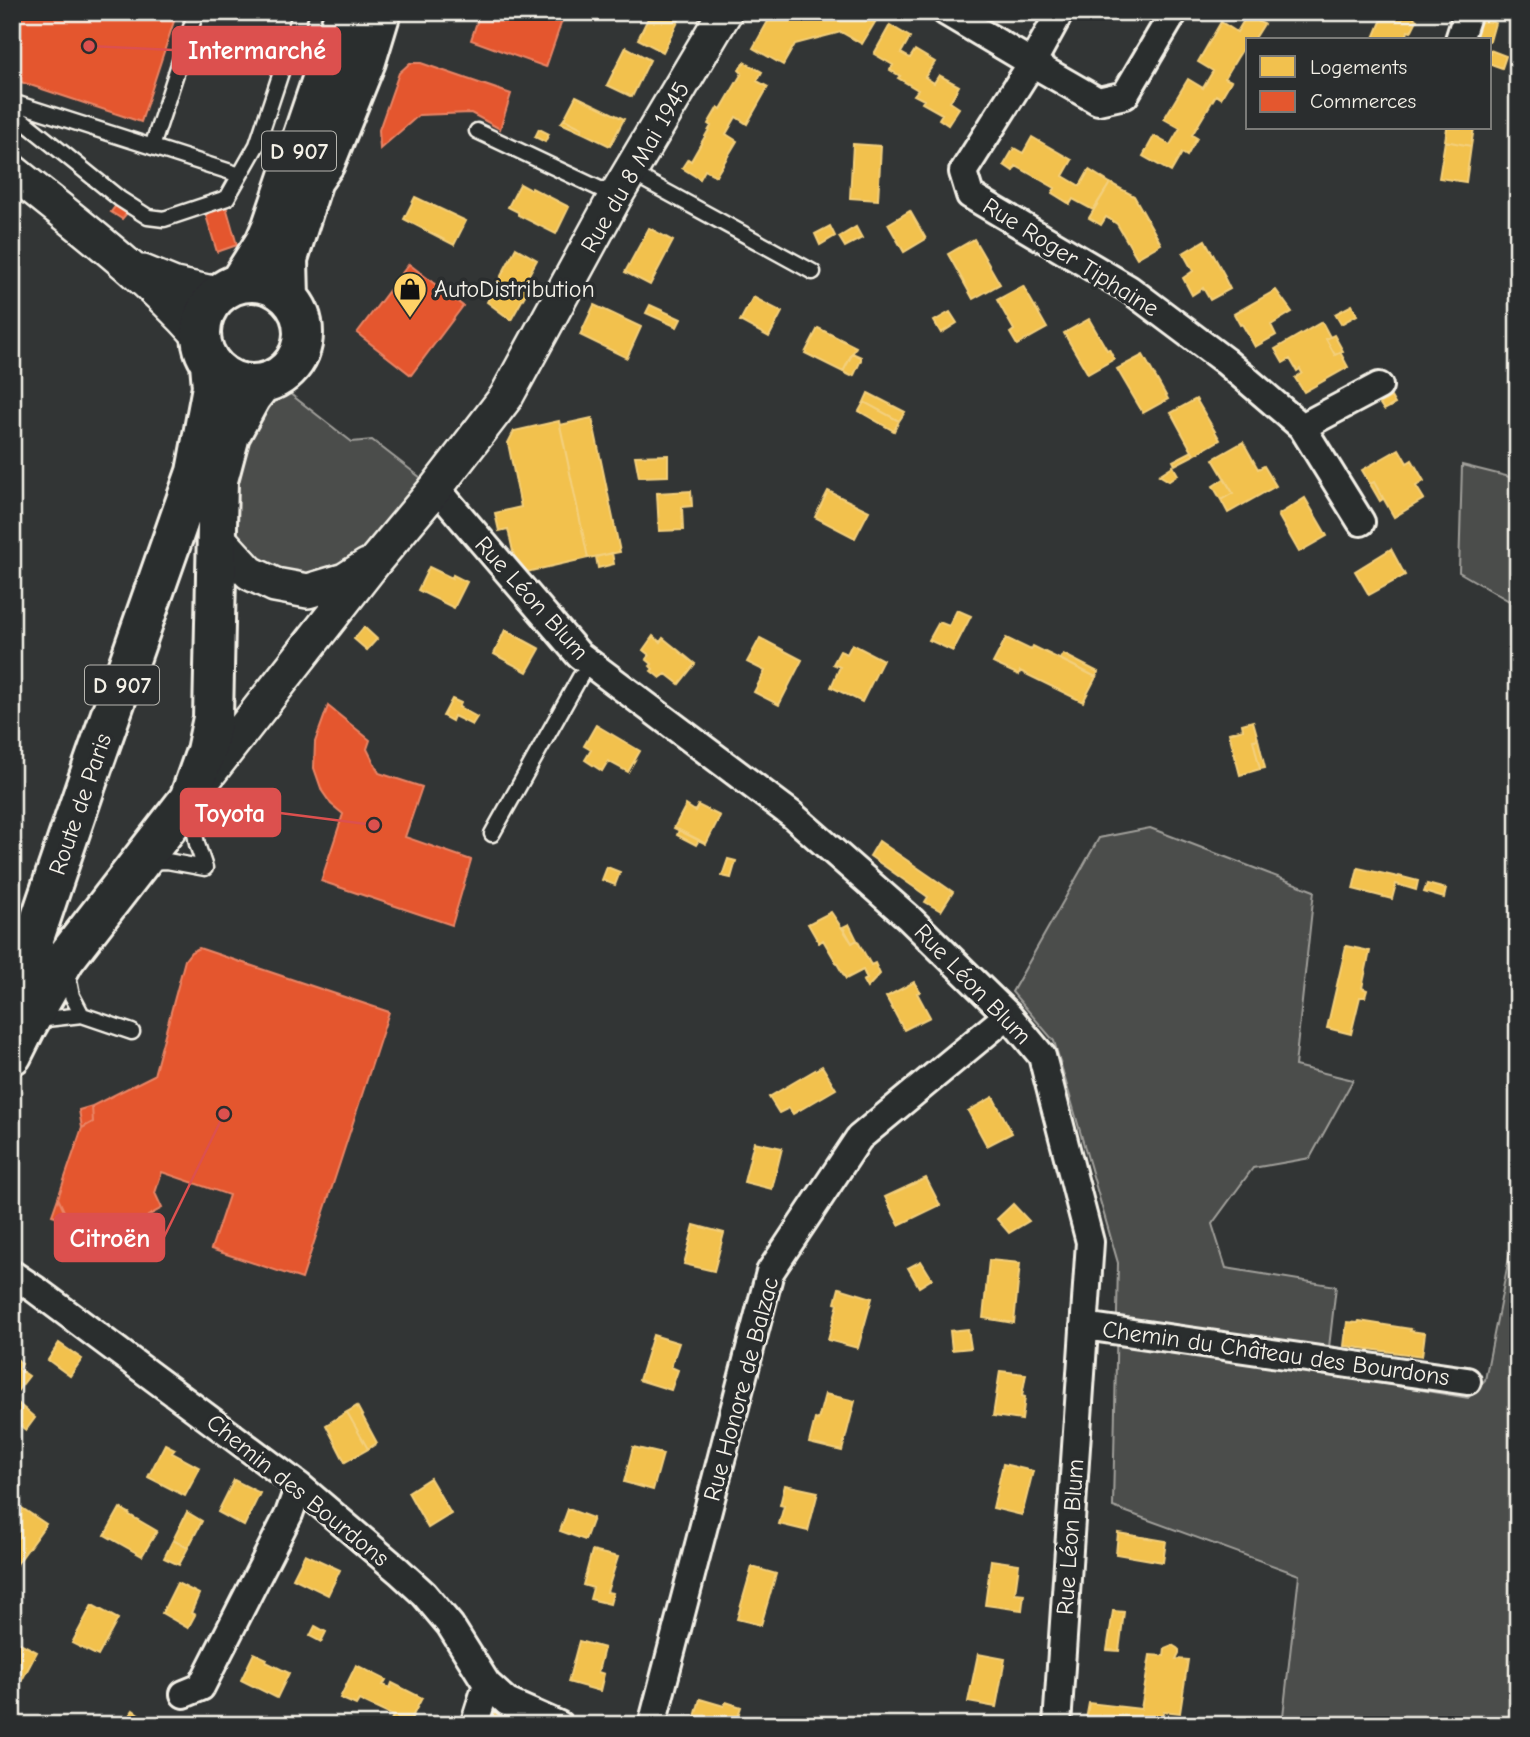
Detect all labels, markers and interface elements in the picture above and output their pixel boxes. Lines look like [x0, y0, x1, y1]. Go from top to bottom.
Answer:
callout: Intermarché [173, 27, 340, 74]
text: Intermarché [188, 36, 326, 66]
legend [1246, 38, 1492, 130]
text: Logements [1310, 55, 1407, 79]
street label: Rue du 8 Mai 1945 [575, 77, 695, 257]
text: Commerces [1310, 89, 1416, 113]
road number: D 907 [262, 132, 336, 170]
street label: Rue Roger Tiphaine [978, 192, 1164, 322]
shop icon: AutoDistribution [391, 270, 429, 319]
place label: AutoDistribution [434, 275, 595, 303]
street label: Rue Léon Blum [469, 530, 595, 666]
road number: D 907 [85, 666, 159, 705]
street label: Route de Paris [43, 730, 117, 878]
callout: Toyota [181, 789, 280, 836]
text: Toyota [195, 799, 265, 829]
street label: Rue Léon Blum [909, 918, 1037, 1050]
callout: Citroën [55, 1214, 164, 1261]
text: Citroën [70, 1224, 150, 1254]
street label: Rue Honore de Balzac [698, 1274, 784, 1504]
street label: Chemin du Château des Bourdons [1101, 1315, 1451, 1391]
street label: Chemin des Bourdons [201, 1408, 395, 1572]
street label: Rue Léon Blum [1051, 1458, 1089, 1616]

